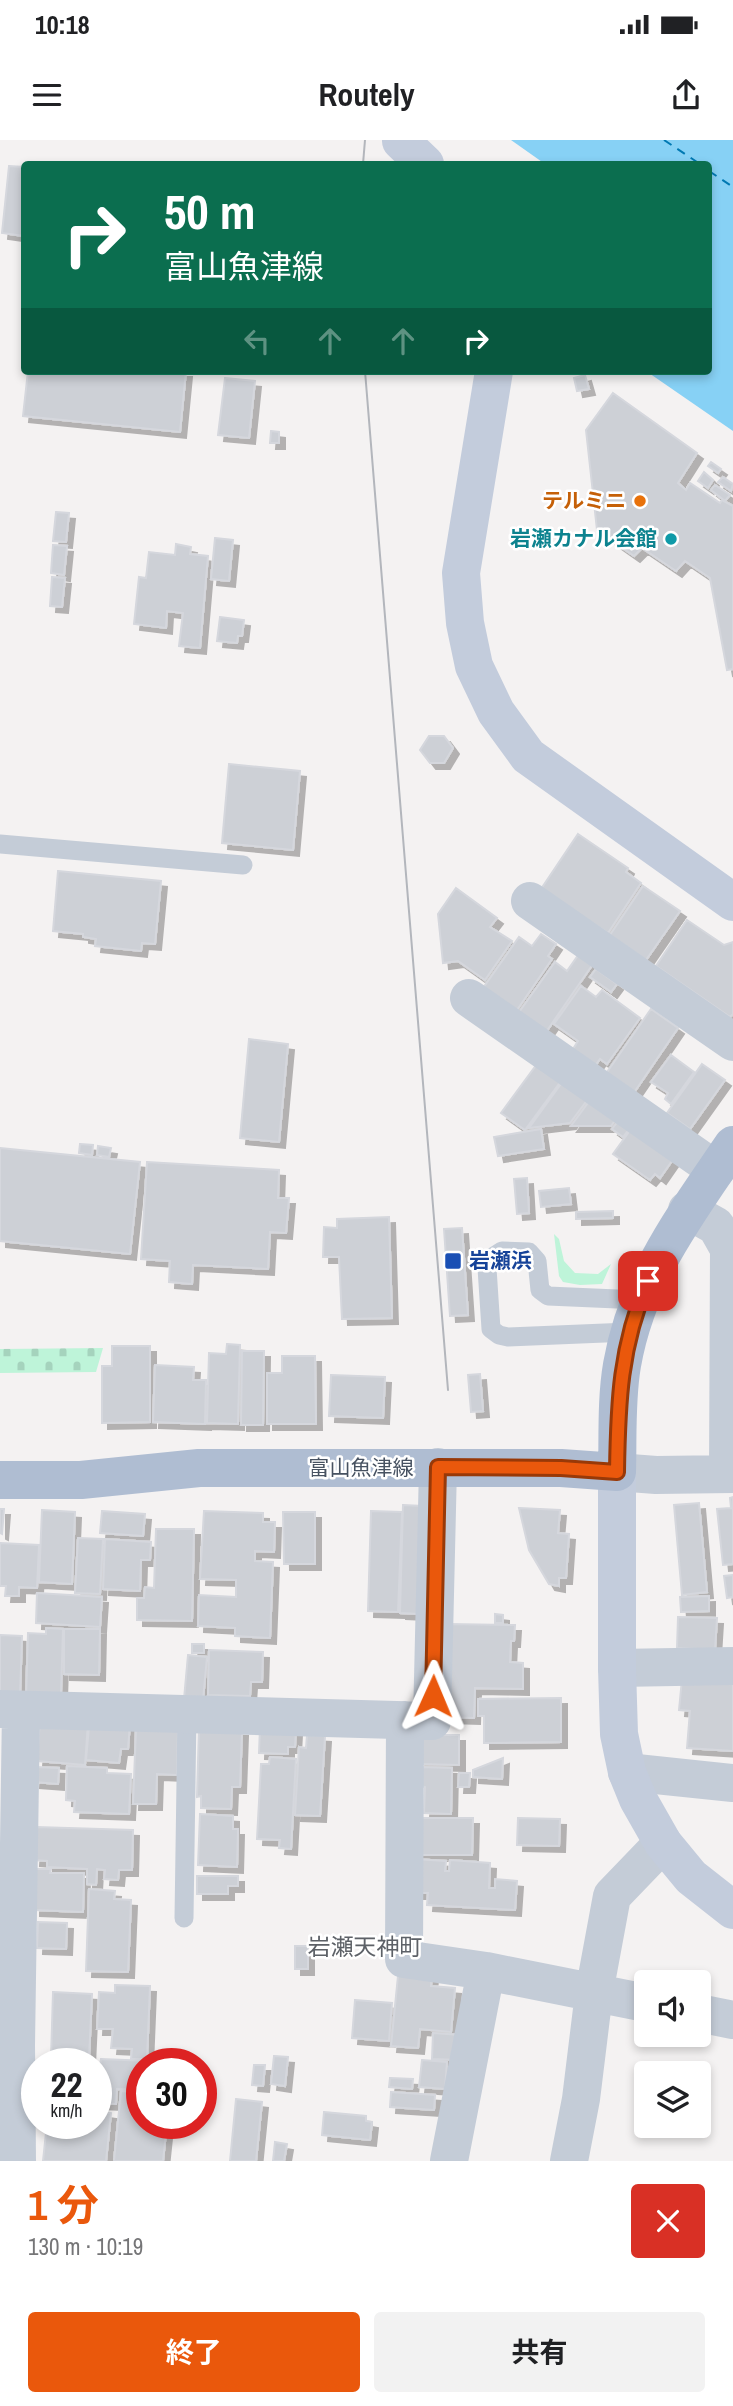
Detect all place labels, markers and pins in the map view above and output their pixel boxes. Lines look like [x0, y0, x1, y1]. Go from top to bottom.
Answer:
place label: テルミニ [542, 486, 626, 515]
marker: テルミニ [632, 493, 648, 509]
place label: 岩瀬カナル会館 [510, 524, 657, 553]
marker: 岩瀬カナル会館 [663, 531, 679, 547]
place label: 岩瀬浜 [469, 1246, 532, 1275]
marker: 岩瀬浜 [443, 1251, 463, 1271]
pin [618, 1251, 678, 1311]

